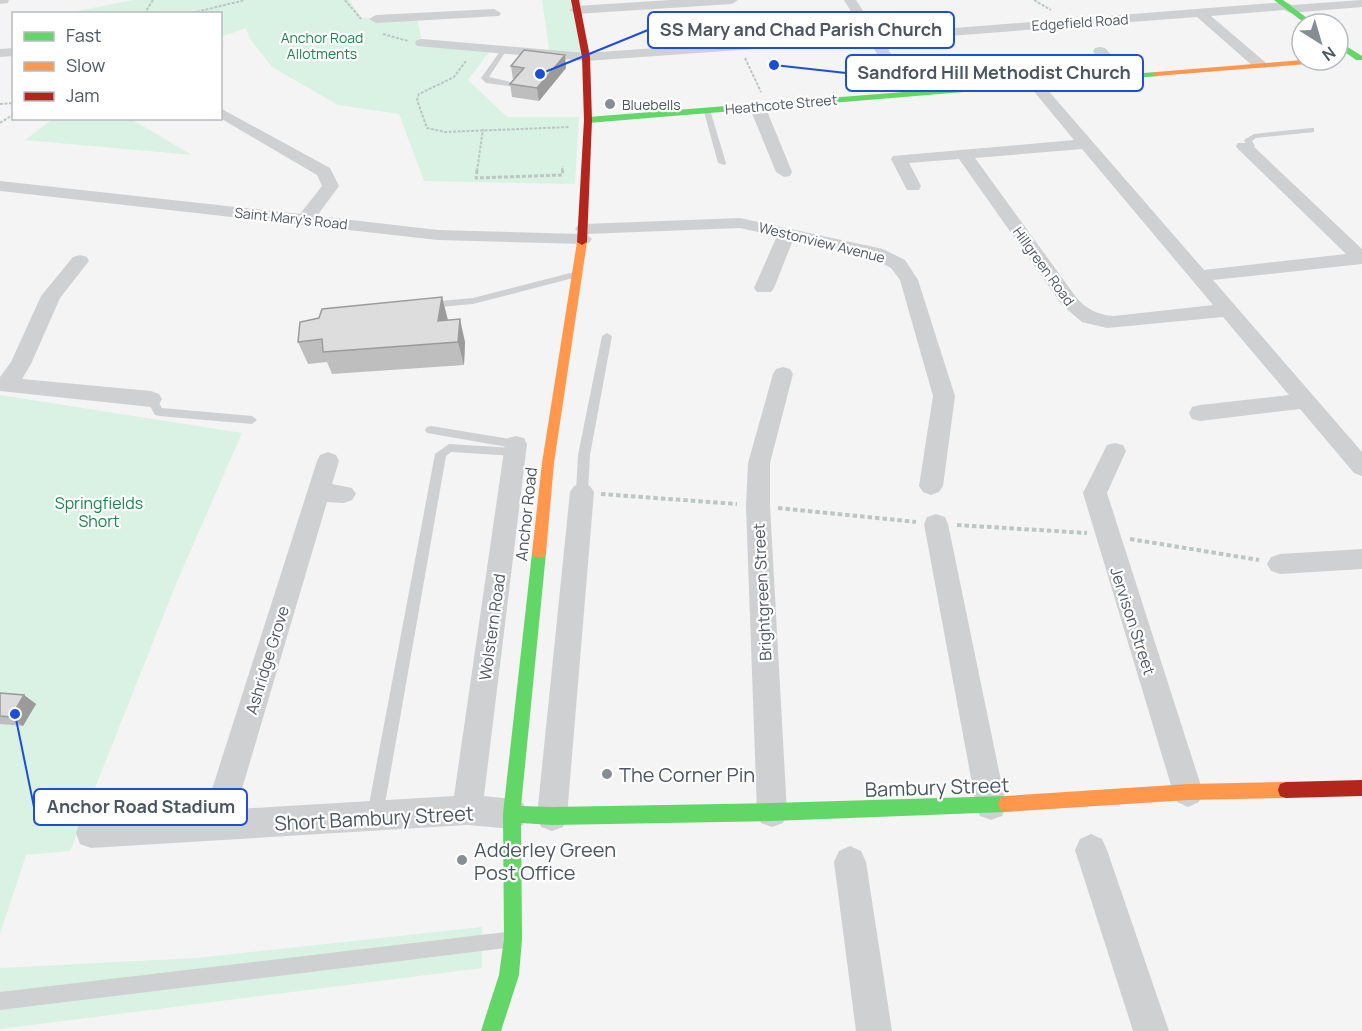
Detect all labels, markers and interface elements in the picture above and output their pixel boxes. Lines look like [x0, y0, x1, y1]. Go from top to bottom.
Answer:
street label: Edgefield Road [1031, 9, 1129, 35]
legend [12, 12, 222, 120]
callout: SS Mary and Chad Parish Church [648, 12, 954, 48]
north arrow [1290, 12, 1350, 72]
text: SS Mary and Chad Parish Church [660, 17, 942, 41]
text: Fast [66, 23, 101, 47]
park label: Anchor Road Allotments [281, 28, 363, 63]
text: N [1318, 42, 1340, 66]
text: Slow [66, 53, 106, 77]
callout: Sandford Hill Methodist Church [846, 55, 1143, 91]
text: Sandford Hill Methodist Church [857, 60, 1131, 84]
text: Jam [66, 83, 100, 107]
street label: Heathcote Street [724, 90, 838, 118]
place label: Bluebells [622, 95, 681, 114]
marker: Bluebells [603, 97, 617, 111]
street label: Saint Mary's Road [234, 203, 348, 233]
street label: Westonview Avenue [757, 217, 887, 267]
street label: Hillgreen Road [1009, 223, 1079, 309]
street label: Anchor Road [510, 466, 542, 562]
park label: Springfields Short [55, 492, 143, 532]
street label: Brightgreen Street [747, 523, 777, 661]
street label: Jervison Street [1105, 564, 1161, 678]
street label: Wolstern Road [474, 572, 510, 682]
street label: Ashridge Grove [240, 603, 294, 717]
place label: The Corner Pin [619, 761, 755, 788]
marker: The Corner Pin [600, 767, 614, 781]
street label: Bambury Street [864, 771, 1010, 803]
callout: Anchor Road Stadium [34, 789, 247, 825]
text: Anchor Road Stadium [47, 794, 235, 818]
street label: Short Bambury Street [274, 799, 474, 837]
place label: Adderley Green Post Office [474, 836, 616, 886]
marker: Adderley Green Post Office [455, 853, 469, 867]

